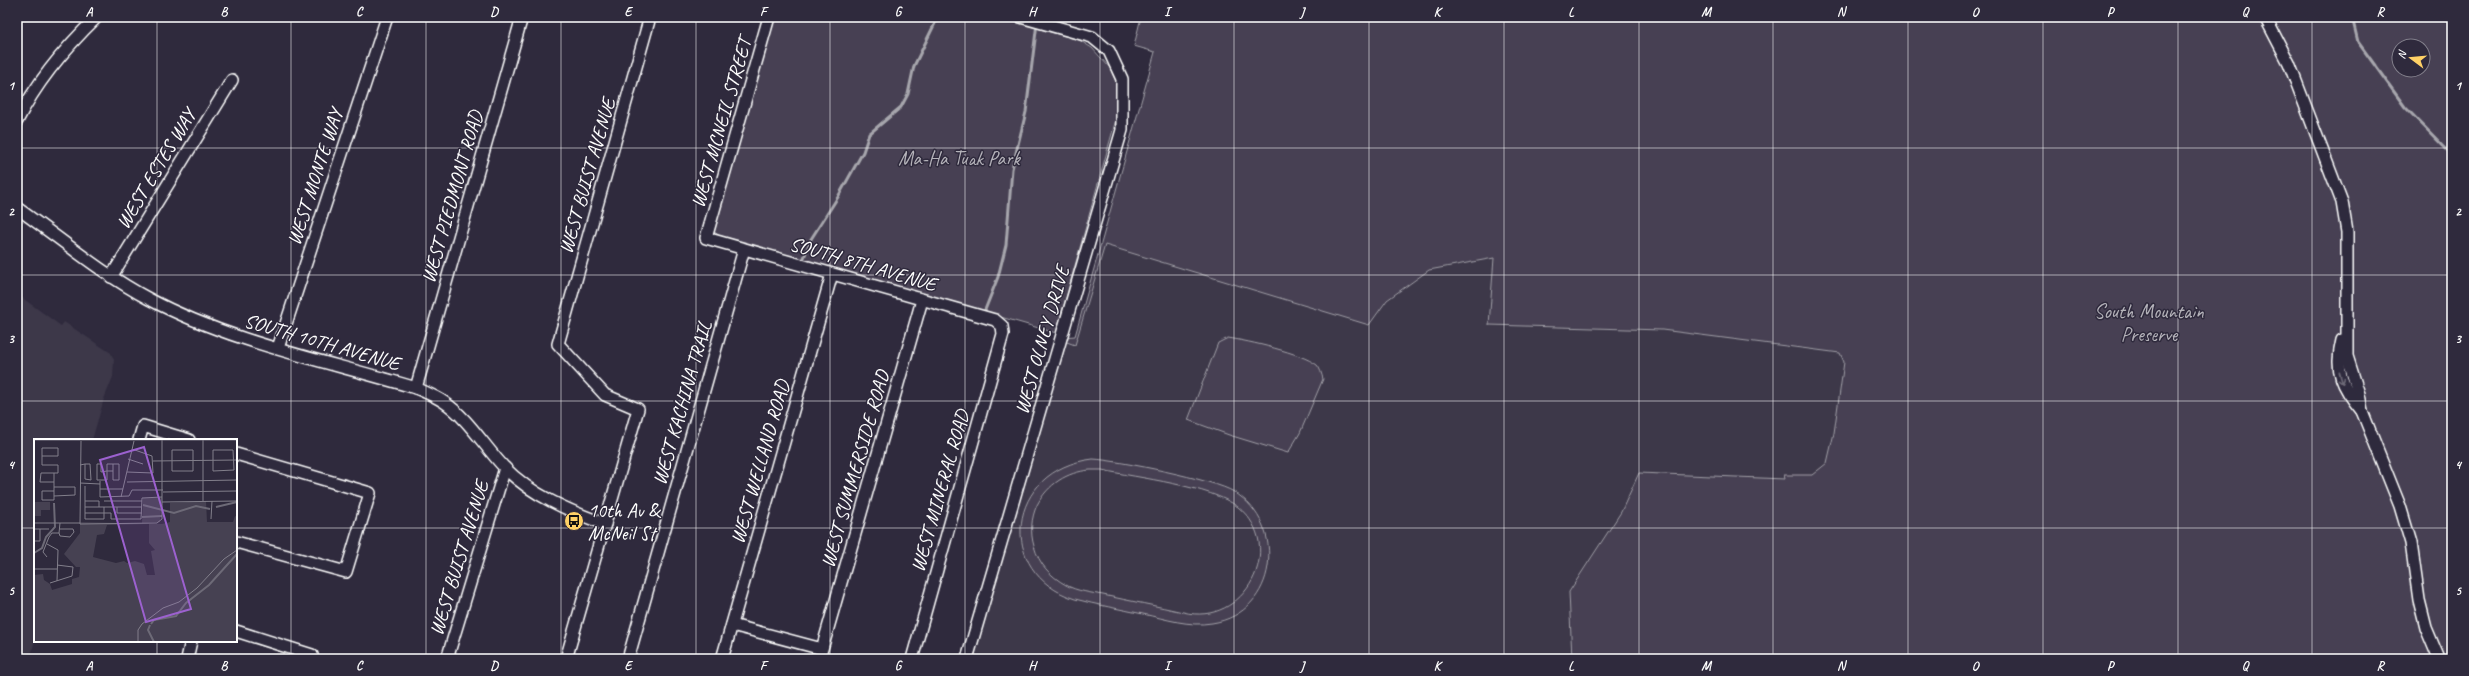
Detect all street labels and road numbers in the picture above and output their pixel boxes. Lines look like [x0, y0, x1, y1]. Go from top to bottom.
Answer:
street label: WEST MCNEIL STREET [685, 31, 758, 210]
street label: WEST BUIST AVENUE [553, 93, 622, 256]
street label: WEST ESTES WAY [110, 102, 203, 233]
street label: WEST MONTE WAY [281, 103, 350, 248]
street label: WEST PIEDMONT ROAD [416, 107, 489, 286]
street label: SOUTH 8TH AVENUE [787, 231, 942, 298]
street label: WEST OLNEY DRIVE [1009, 260, 1076, 417]
street label: SOUTH 10TH AVENUE [241, 308, 405, 377]
street label: WEST KACHINA TRAIL [647, 318, 717, 488]
street label: WEST SUMMERSIDE ROAD [815, 366, 895, 570]
street label: WEST WELLAND ROAD [725, 376, 796, 546]
street label: WEST MINERAL ROAD [905, 405, 976, 575]
street label: WEST BUIST AVENUE [424, 475, 495, 638]

